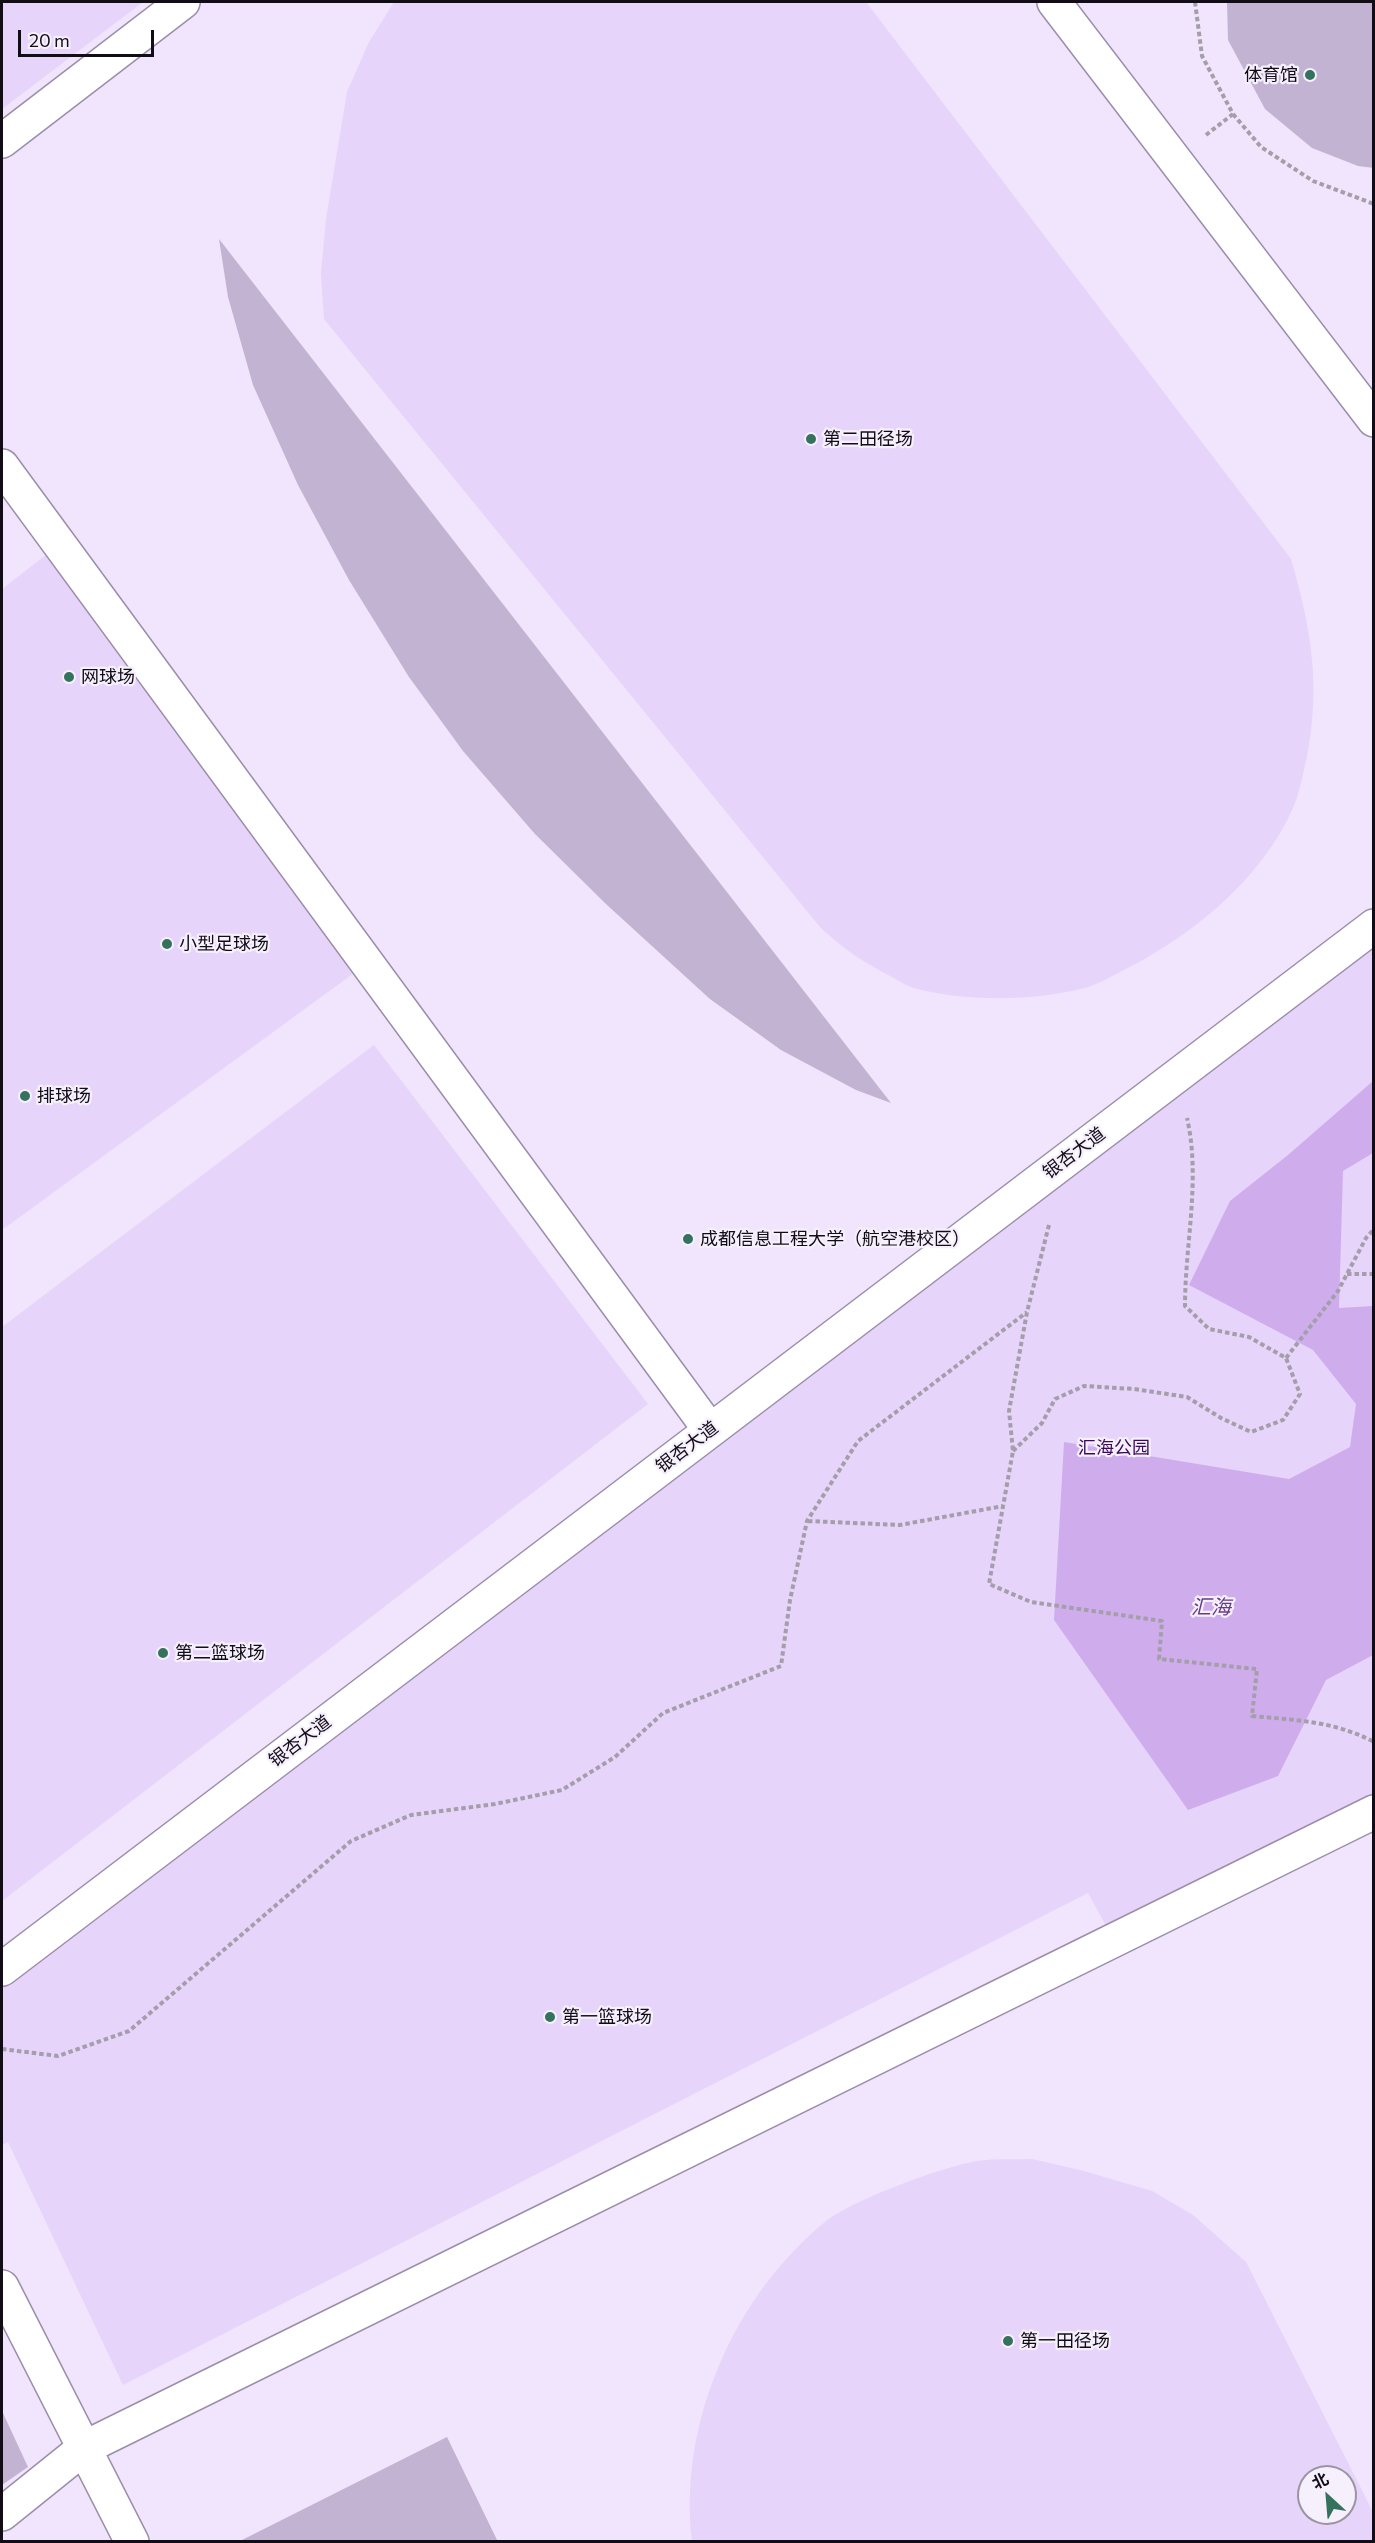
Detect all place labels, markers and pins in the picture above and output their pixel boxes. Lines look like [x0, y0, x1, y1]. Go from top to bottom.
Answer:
place label: 体育馆 [1244, 64, 1298, 86]
marker: 体育馆 [1303, 68, 1317, 82]
place label: 第二田径场 [823, 428, 913, 450]
marker: 第二田径场 [804, 432, 818, 446]
place label: 网球场 [81, 666, 135, 688]
marker: 网球场 [62, 670, 76, 684]
place label: 小型足球场 [179, 933, 269, 955]
marker: 小型足球场 [160, 937, 174, 951]
place label: 排球场 [37, 1085, 91, 1107]
marker: 排球场 [18, 1089, 32, 1103]
place label: 成都信息工程大学（航空港校区） [700, 1228, 970, 1250]
marker: 成都信息工程大学（航空港校区） [681, 1232, 695, 1246]
place label: 第二篮球场 [175, 1642, 265, 1664]
marker: 第二篮球场 [156, 1646, 170, 1660]
place label: 第一篮球场 [562, 2006, 652, 2028]
marker: 第一篮球场 [543, 2010, 557, 2024]
place label: 第一田径场 [1020, 2330, 1110, 2352]
marker: 第一田径场 [1001, 2334, 1015, 2348]

